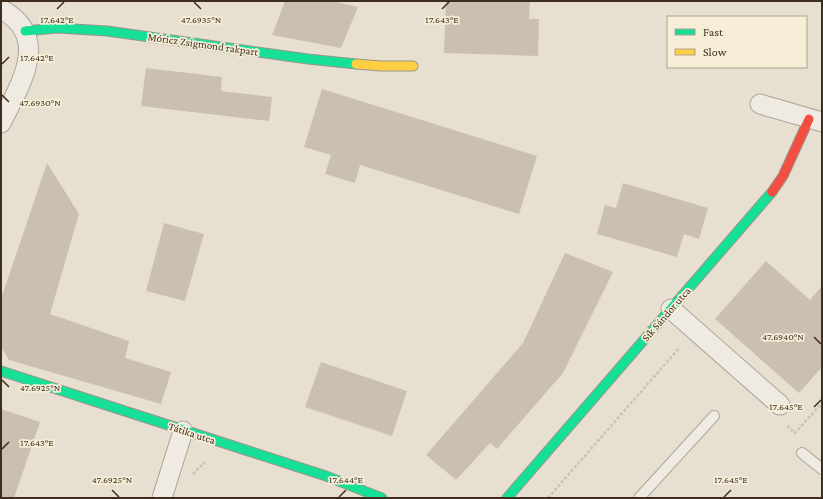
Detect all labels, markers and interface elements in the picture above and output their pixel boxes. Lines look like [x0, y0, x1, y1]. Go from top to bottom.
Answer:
text: 17.642°E [40, 14, 74, 25]
text: 47.6935°N [181, 14, 222, 25]
text: 17.643°E [425, 14, 459, 25]
legend [667, 16, 807, 68]
text: Fast [703, 25, 724, 39]
street label: Móricz Zsigmond rakpart [147, 30, 259, 59]
text: Slow [703, 45, 727, 59]
text: 17.642°E [20, 52, 54, 63]
text: 47.6930°N [19, 97, 61, 108]
street label: Sík Sándor utca [639, 284, 693, 344]
text: 47.6940°N [762, 331, 804, 342]
text: 47.6925°N [20, 382, 61, 393]
text: 17.645°E [769, 401, 803, 412]
street label: Tátika utca [167, 420, 217, 446]
text: 17.643°E [20, 437, 54, 448]
text: 47.6925°N [92, 474, 133, 485]
text: 17.644°E [329, 474, 363, 485]
text: 17.645°E [714, 474, 748, 485]

